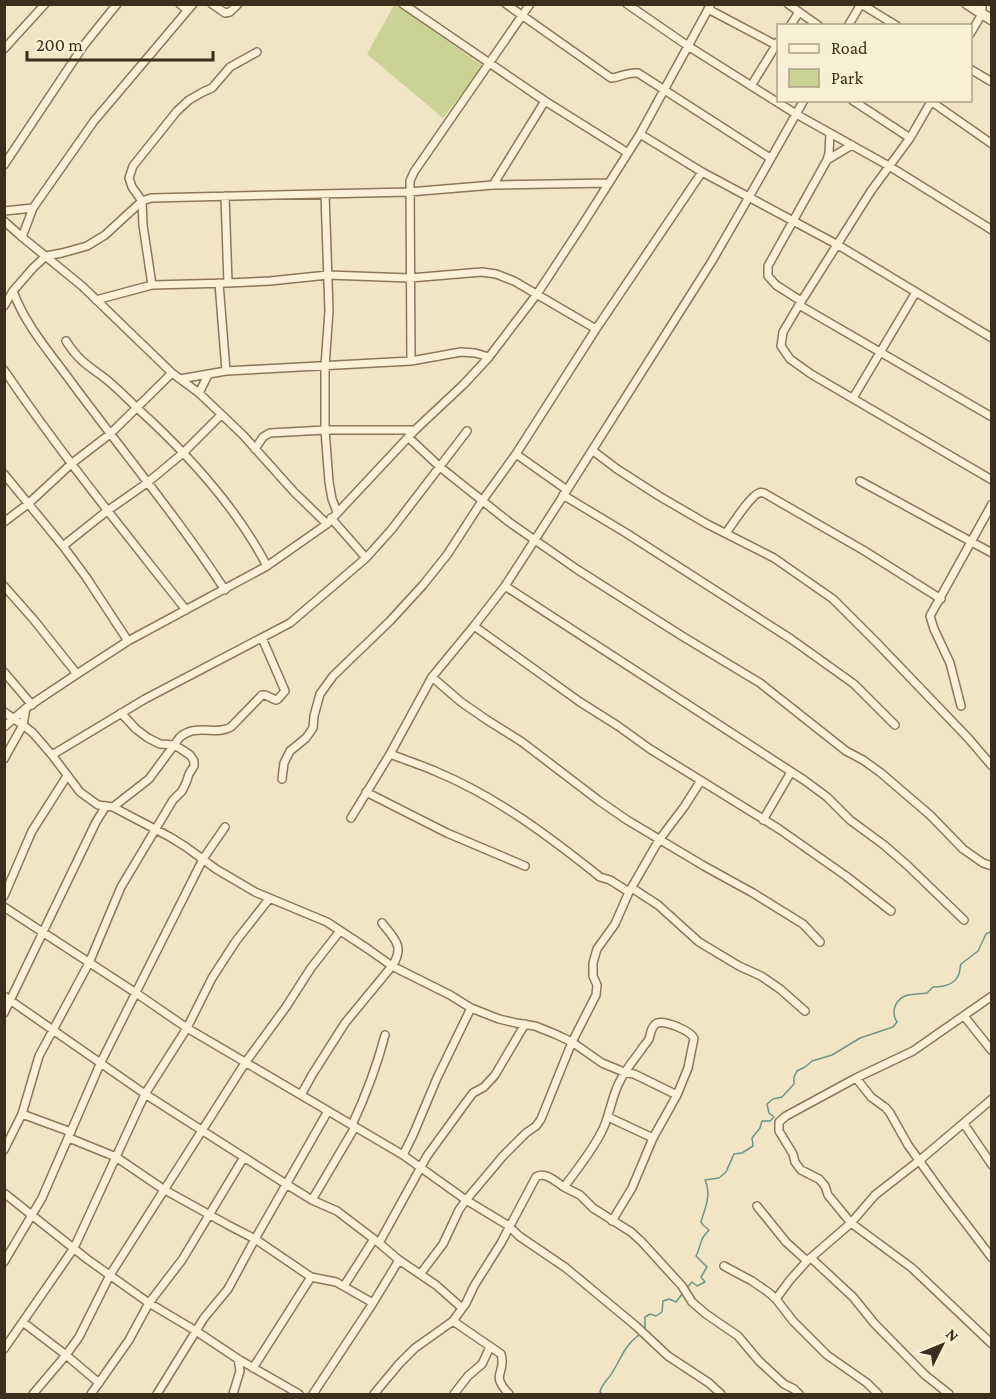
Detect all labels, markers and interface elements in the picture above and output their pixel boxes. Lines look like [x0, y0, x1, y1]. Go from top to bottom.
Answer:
scale bar [27, 24, 213, 62]
legend [777, 24, 972, 102]
text: 200 m [36, 35, 83, 55]
text: Road [831, 38, 868, 58]
text: Park [831, 68, 863, 88]
north arrow [912, 1315, 972, 1375]
text: N [943, 1325, 963, 1345]

